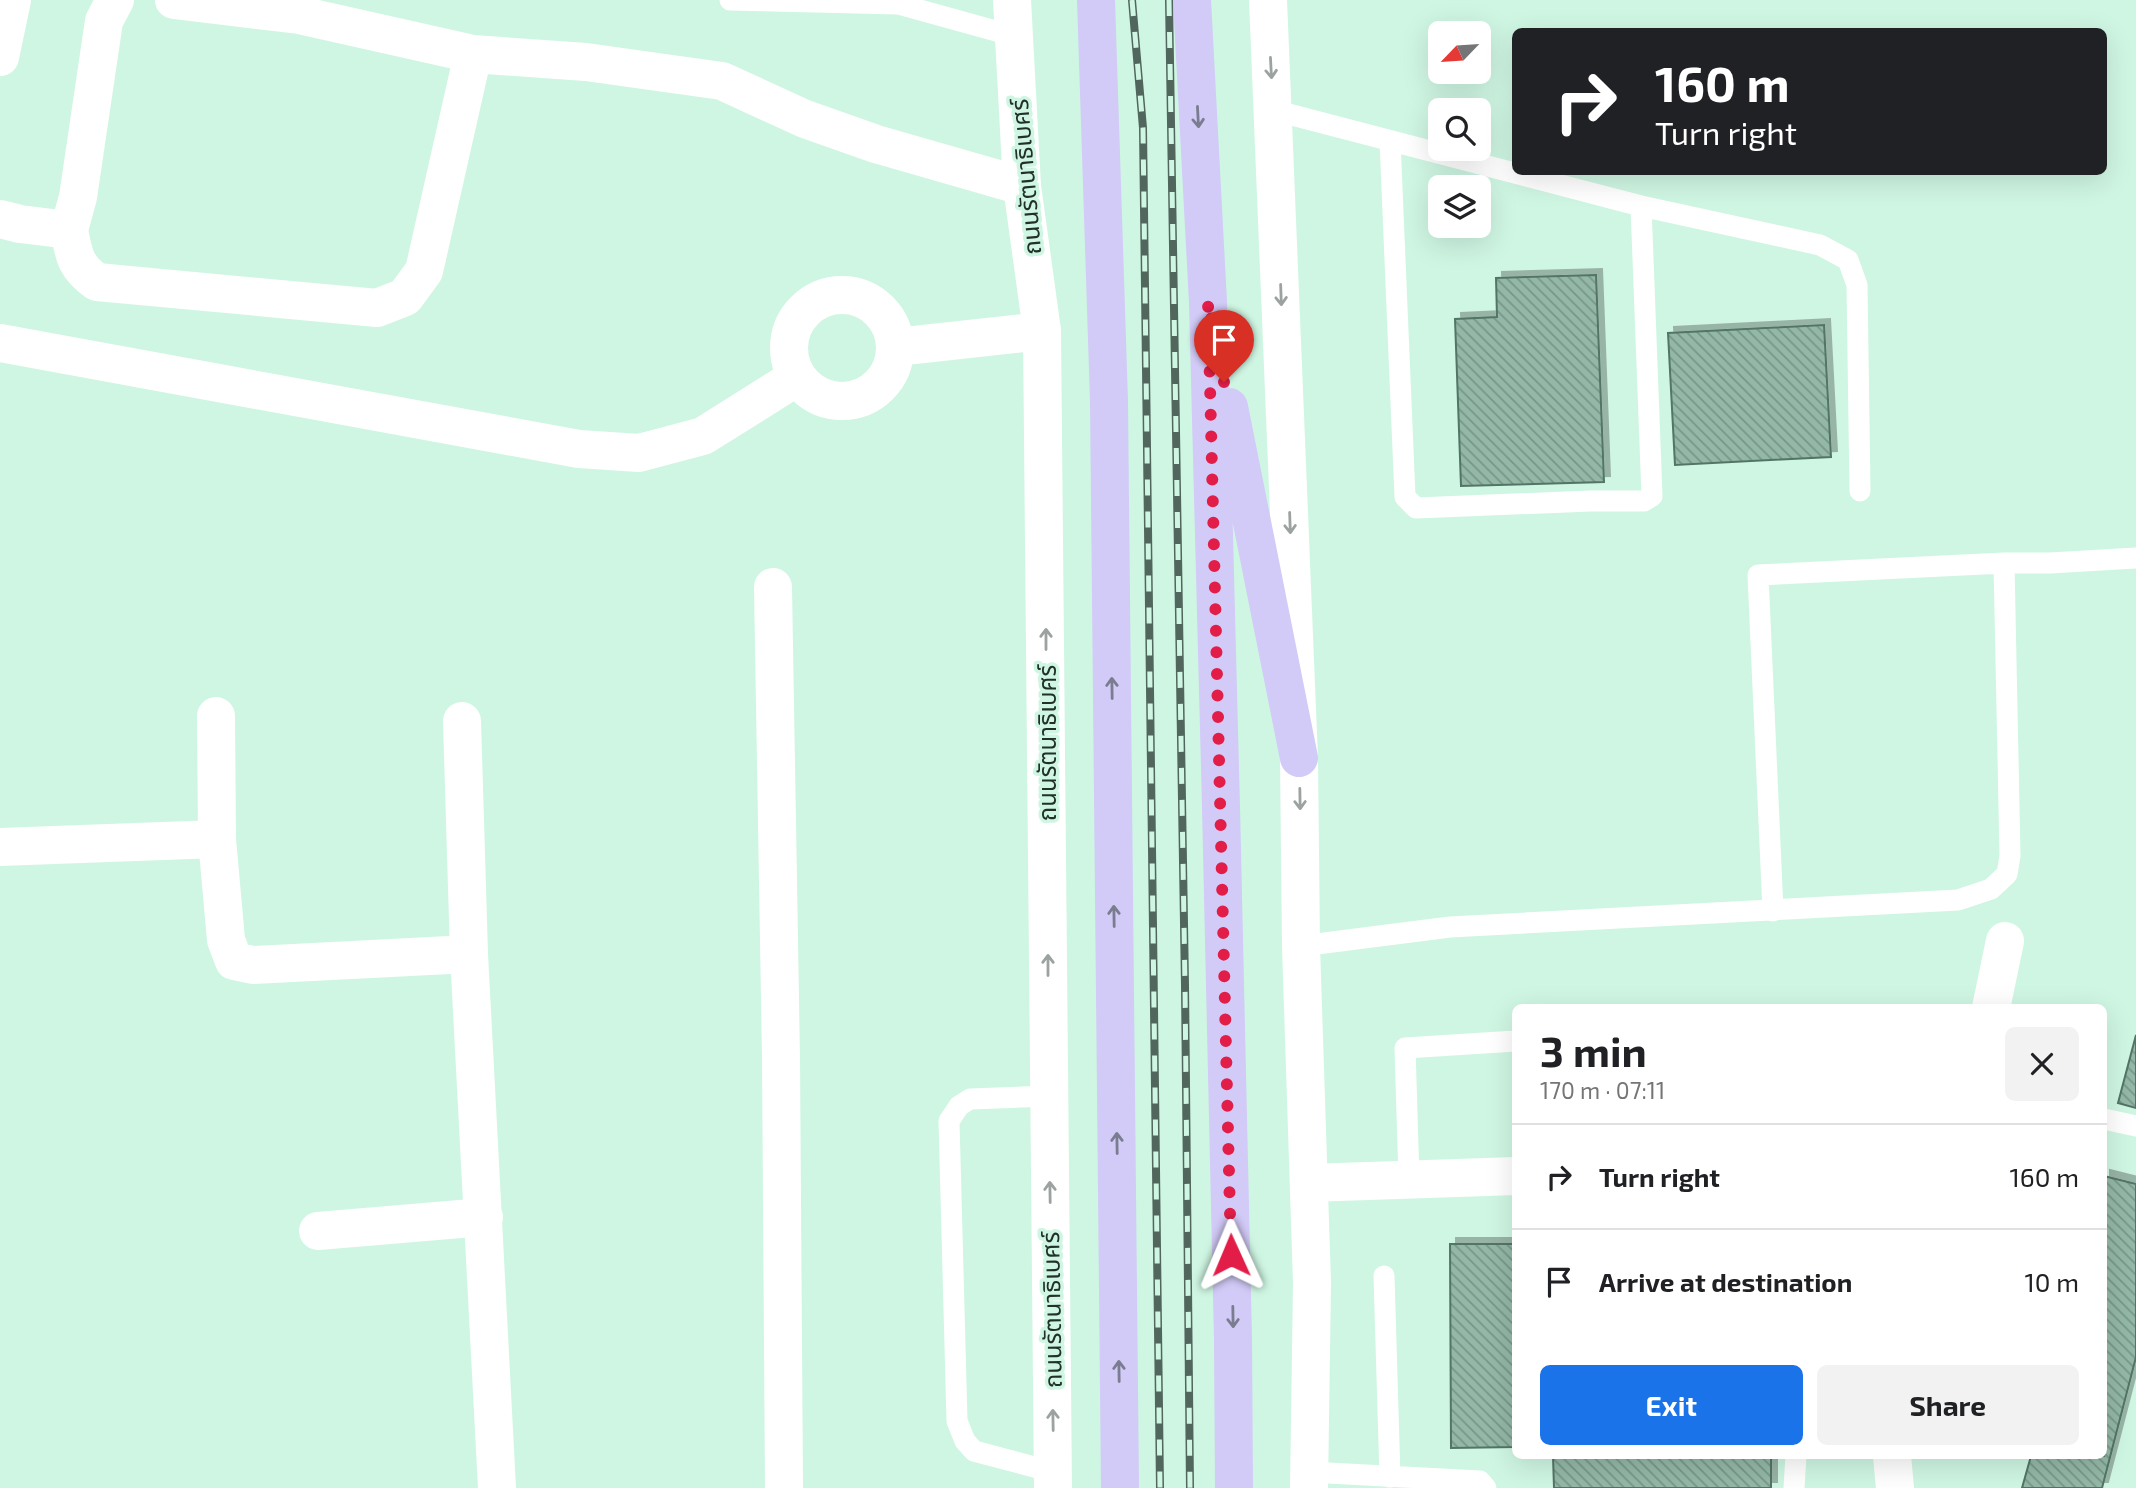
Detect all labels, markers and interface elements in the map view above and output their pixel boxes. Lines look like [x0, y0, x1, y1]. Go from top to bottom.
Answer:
north arrow [1428, 21, 1491, 84]
map controls [1428, 21, 1491, 238]
text: 160 m [1655, 53, 1790, 112]
one-way arrow [1265, 56, 1278, 79]
icon: right [1540, 56, 1631, 147]
street label: ถนนรัตนาธิเบศร์ [1004, 97, 1046, 256]
button: search [1428, 98, 1491, 161]
one-way arrow [1192, 105, 1205, 128]
text: Turn right [1655, 113, 1797, 151]
button: layers [1428, 175, 1491, 238]
one-way arrow [1274, 284, 1287, 307]
pin [1194, 310, 1254, 382]
icon: arrive [1205, 321, 1243, 359]
one-way arrow [1283, 511, 1296, 534]
one-way arrow [1039, 628, 1052, 651]
street label: ถนนรัตนาธิเบศร์ [1032, 664, 1061, 821]
one-way arrow [1105, 677, 1119, 700]
one-way arrow [1293, 787, 1307, 810]
one-way arrow [1107, 905, 1121, 928]
one-way arrow [1041, 954, 1055, 977]
text: 3 min [1540, 1025, 1647, 1075]
button: close [2005, 1027, 2079, 1101]
text: 170 m · 07:11 [1540, 1076, 1665, 1104]
one-way arrow [1110, 1132, 1124, 1155]
icon: right [1540, 1158, 1578, 1196]
text: Turn right [1599, 1161, 1720, 1192]
text: 160 m [2010, 1161, 2079, 1192]
one-way arrow [1043, 1181, 1057, 1204]
position arrow [1194, 1218, 1268, 1292]
street label: ถนนรัตนาธิเบศร์ [1035, 1230, 1067, 1388]
icon: arrive [1540, 1263, 1578, 1301]
text: Arrive at destination [1599, 1266, 1852, 1297]
text: 10 m [2024, 1266, 2079, 1297]
one-way arrow [1226, 1305, 1240, 1328]
one-way arrow [1112, 1360, 1126, 1383]
button: Exit [1540, 1365, 1803, 1445]
button: Share [1817, 1365, 2079, 1445]
one-way arrow [1046, 1409, 1059, 1432]

